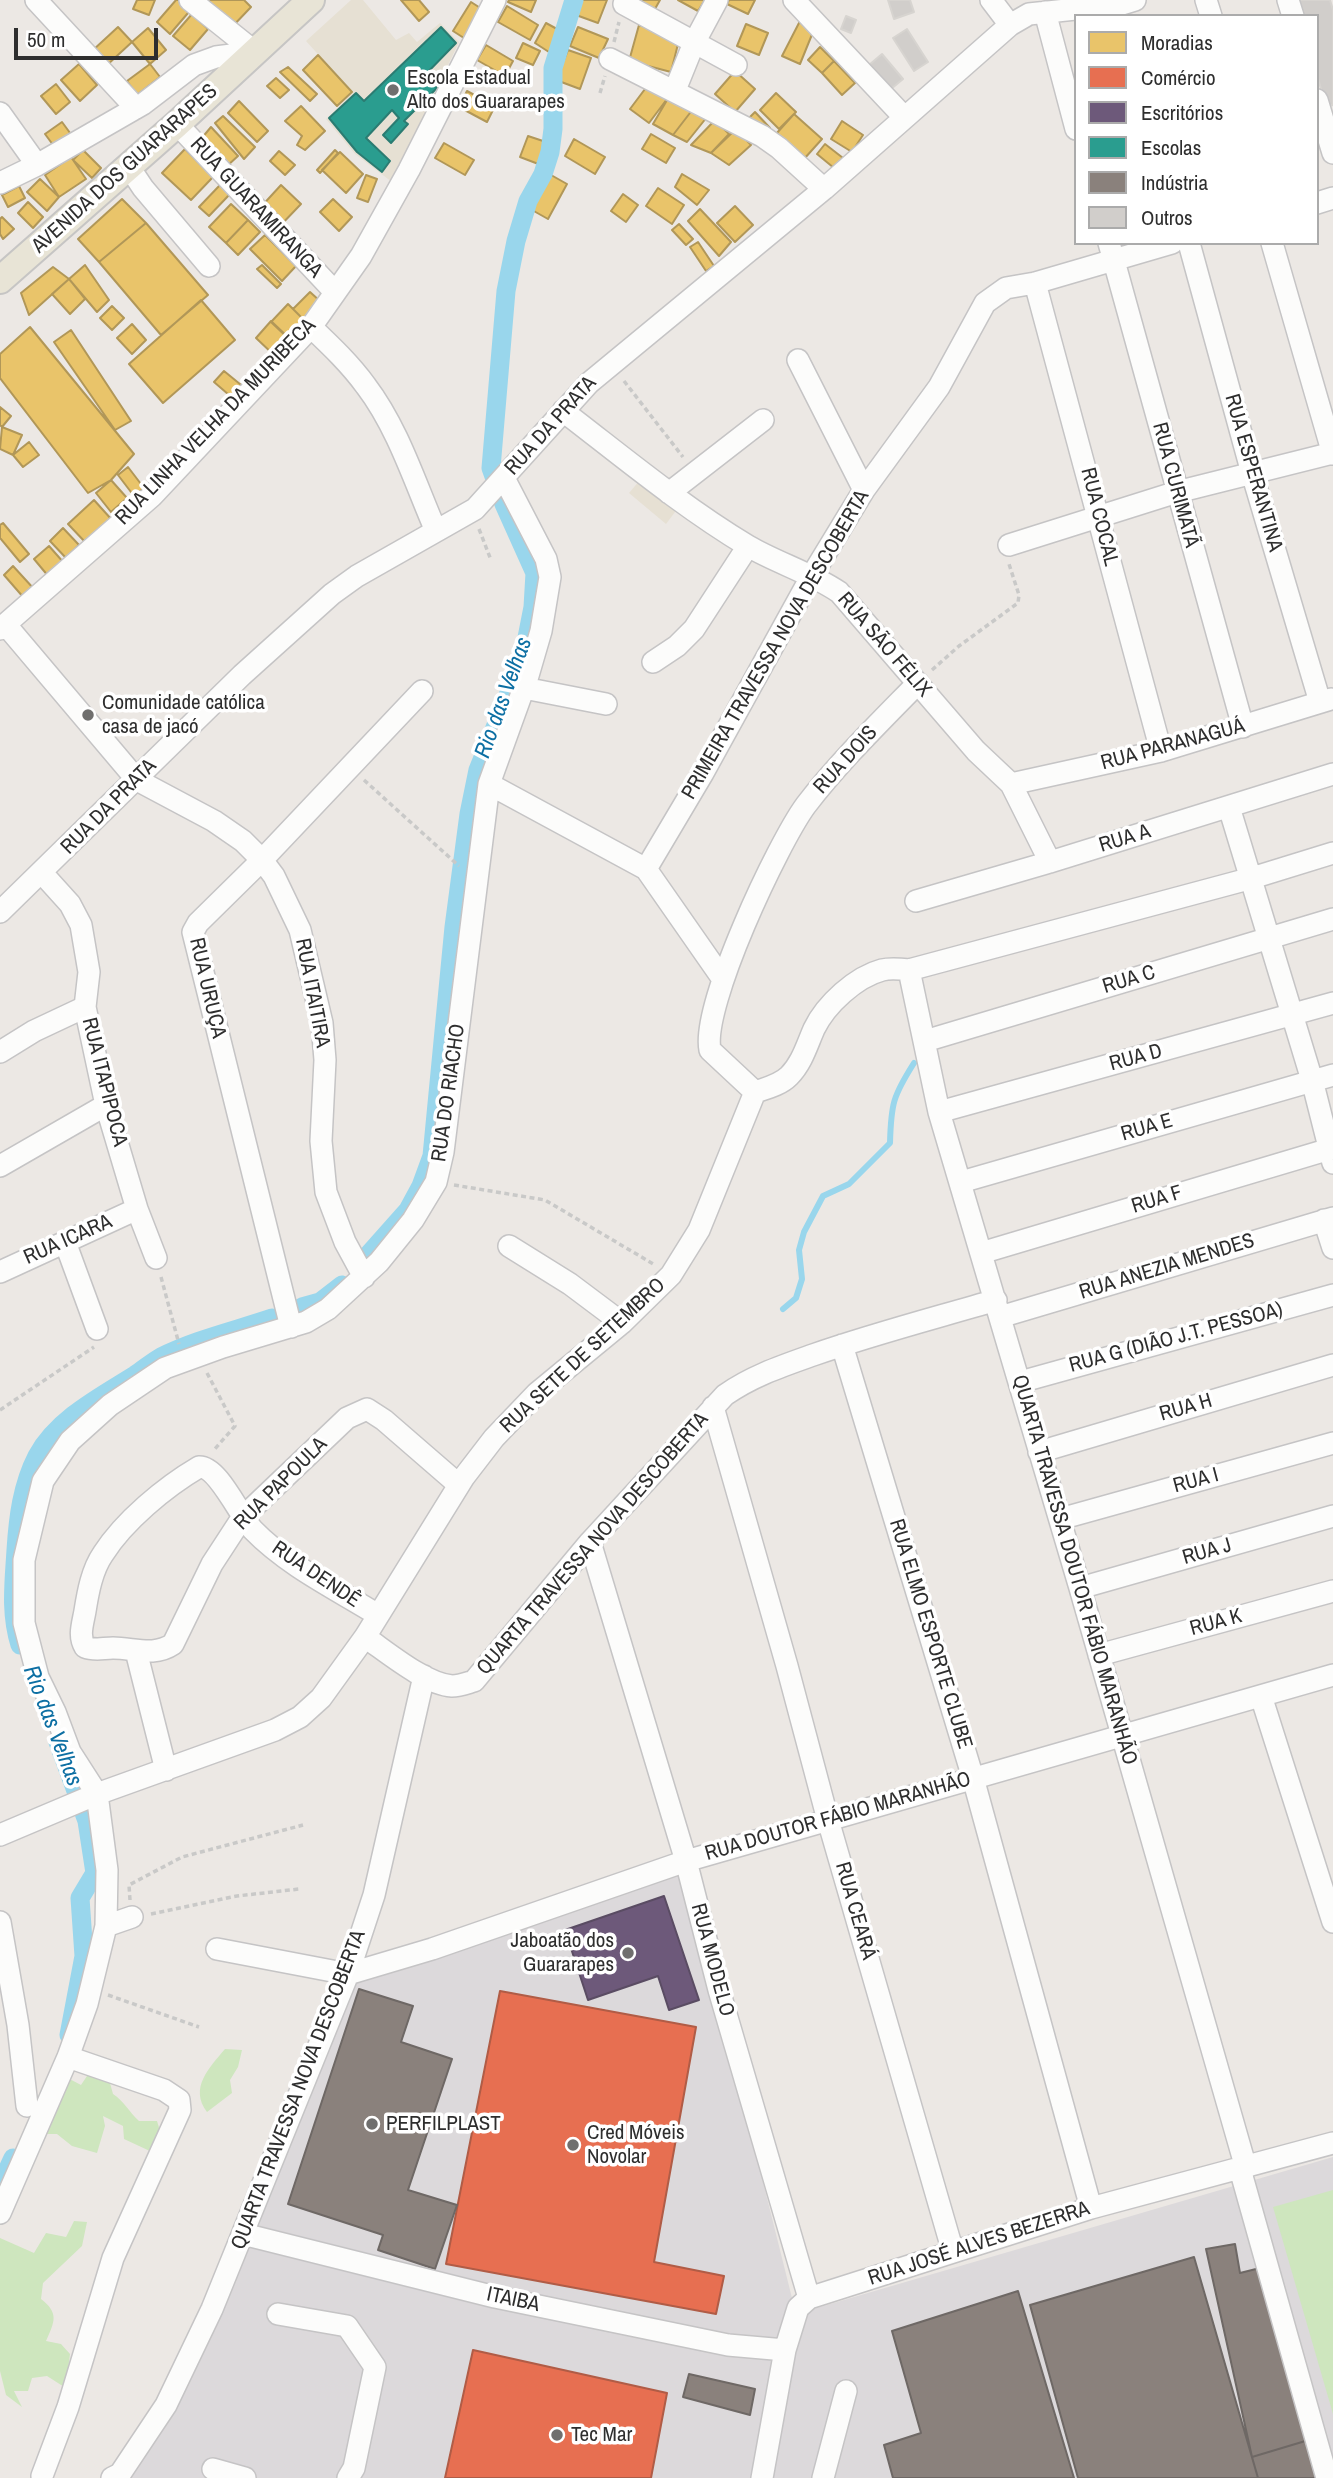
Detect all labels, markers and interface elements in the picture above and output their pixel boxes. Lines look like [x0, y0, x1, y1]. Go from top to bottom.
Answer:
scale bar [18, 14, 161, 58]
legend [1074, 14, 1319, 245]
text: 50 m [27, 25, 65, 54]
text: Moradias [1141, 28, 1213, 57]
text: Comércio [1141, 63, 1216, 92]
place label: Escola Estadual Alto dos Guararapes [407, 65, 565, 115]
street label: AVENIDA DOS GUARARAPES [27, 79, 223, 259]
marker: Escola Estadual Alto dos Guararapes [385, 82, 401, 98]
text: Escritórios [1141, 98, 1223, 127]
street label: RUA GUARAMIRANGA [184, 133, 328, 283]
text: Escolas [1141, 133, 1201, 162]
text: Indústria [1141, 168, 1208, 197]
text: Outros [1141, 203, 1193, 232]
street label: RUA LINHA VELHA DA MURIBECA [111, 313, 321, 531]
street label: RUA DA PRATA [500, 371, 602, 481]
street label: RUA ESPERANTINA [1218, 391, 1288, 555]
street label: RUA CURIMATÃ [1146, 420, 1204, 550]
street label: RUA COCAL [1075, 465, 1123, 569]
street label: PRIMEIRA TRAVESSA NOVA DESCOBERTA [677, 486, 875, 804]
street label: RUA SÃO FÉLIX [832, 588, 936, 702]
water label: Rio das Velhas [469, 634, 539, 762]
place label: Comunidade católica casa de jacó [102, 690, 265, 740]
marker: Comunidade católica casa de jacó [80, 707, 96, 723]
street label: RUA PARANAGUÁ [1098, 714, 1248, 776]
street label: RUA DOIS [809, 721, 883, 799]
street label: RUA DA PRATA [56, 754, 162, 860]
street label: RUA A [1096, 819, 1154, 859]
street label: RUA URUÇA [183, 935, 231, 1041]
street label: RUA ITAITIRA [289, 936, 335, 1050]
street label: RUA C [1100, 960, 1158, 1000]
street label: RUA ITAPIPOCA [76, 1015, 132, 1149]
street label: RUA DO RIACHO [427, 1023, 471, 1163]
street label: RUA D [1107, 1039, 1165, 1077]
street label: RUA E [1118, 1109, 1176, 1147]
street label: RUA F [1129, 1180, 1185, 1220]
street label: RUA ICARA [20, 1209, 116, 1271]
street label: RUA ANEZIA MENDES [1076, 1228, 1258, 1306]
street label: RUA SETE DE SETEMBRO [495, 1273, 671, 1439]
street label: RUA G (DIÃO J.T. PESSOA) [1066, 1297, 1286, 1379]
street label: QUARTA TRAVESSA DOUTOR FÁBIO MARANHÃO [1006, 1372, 1142, 1768]
street label: RUA H [1157, 1389, 1215, 1427]
street label: QUARTA TRAVESSA NOVA DESCOBERTA [472, 1408, 714, 1680]
street label: RUA PAPOULA [229, 1432, 333, 1536]
street label: RUA I [1171, 1463, 1221, 1499]
street label: RUA ELMO ESPORTE CLUBE [883, 1516, 977, 1752]
street label: RUA J [1180, 1533, 1234, 1571]
street label: RUA DENDÊ [267, 1536, 365, 1614]
street label: RUA K [1187, 1604, 1245, 1642]
water label: Rio das Velhas [16, 1662, 88, 1790]
street label: RUA DOUTOR FÁBIO MARANHÃO [702, 1767, 974, 1867]
street label: RUA CEARÁ [829, 1859, 881, 1963]
street label: RUA MODELO [685, 1901, 739, 2019]
street label: QUARTA TRAVESSA NOVA DESCOBERTA [226, 1927, 372, 2253]
place label: Jaboatão dos Guararapes [511, 1928, 614, 1978]
marker: Jaboatão dos Guararapes [620, 1945, 636, 1961]
place label: PERFILPLAST [386, 2111, 501, 2137]
marker: PERFILPLAST [364, 2116, 380, 2132]
place label: Cred Móveis Novolar [587, 2120, 685, 2170]
marker: Cred Móveis Novolar [565, 2137, 581, 2153]
street label: RUA JOSÉ ALVES BEZERRA [865, 2196, 1093, 2292]
street label: ITAIBA [484, 2282, 542, 2318]
place label: Tec Mar [571, 2422, 632, 2448]
marker: Tec Mar [549, 2427, 565, 2443]

